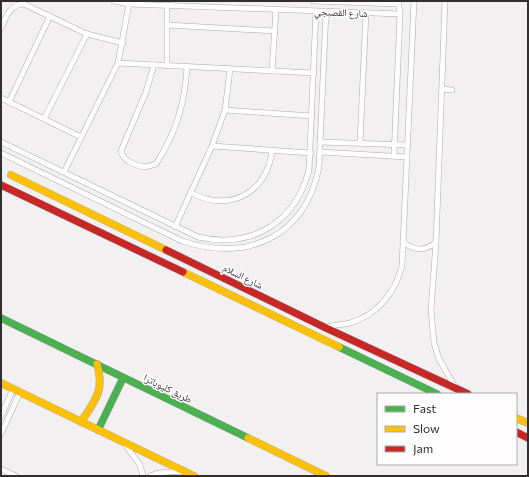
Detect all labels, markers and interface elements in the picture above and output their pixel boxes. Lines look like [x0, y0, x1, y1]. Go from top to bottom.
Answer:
street label: شارع القصبجي [314, 5, 368, 21]
street label: شارع السلام [220, 261, 265, 293]
street label: طريق كليوباترا [141, 371, 195, 406]
legend [377, 393, 517, 465]
text: Fast [413, 401, 436, 415]
text: Slow [413, 421, 440, 435]
text: Jam [413, 441, 433, 456]

